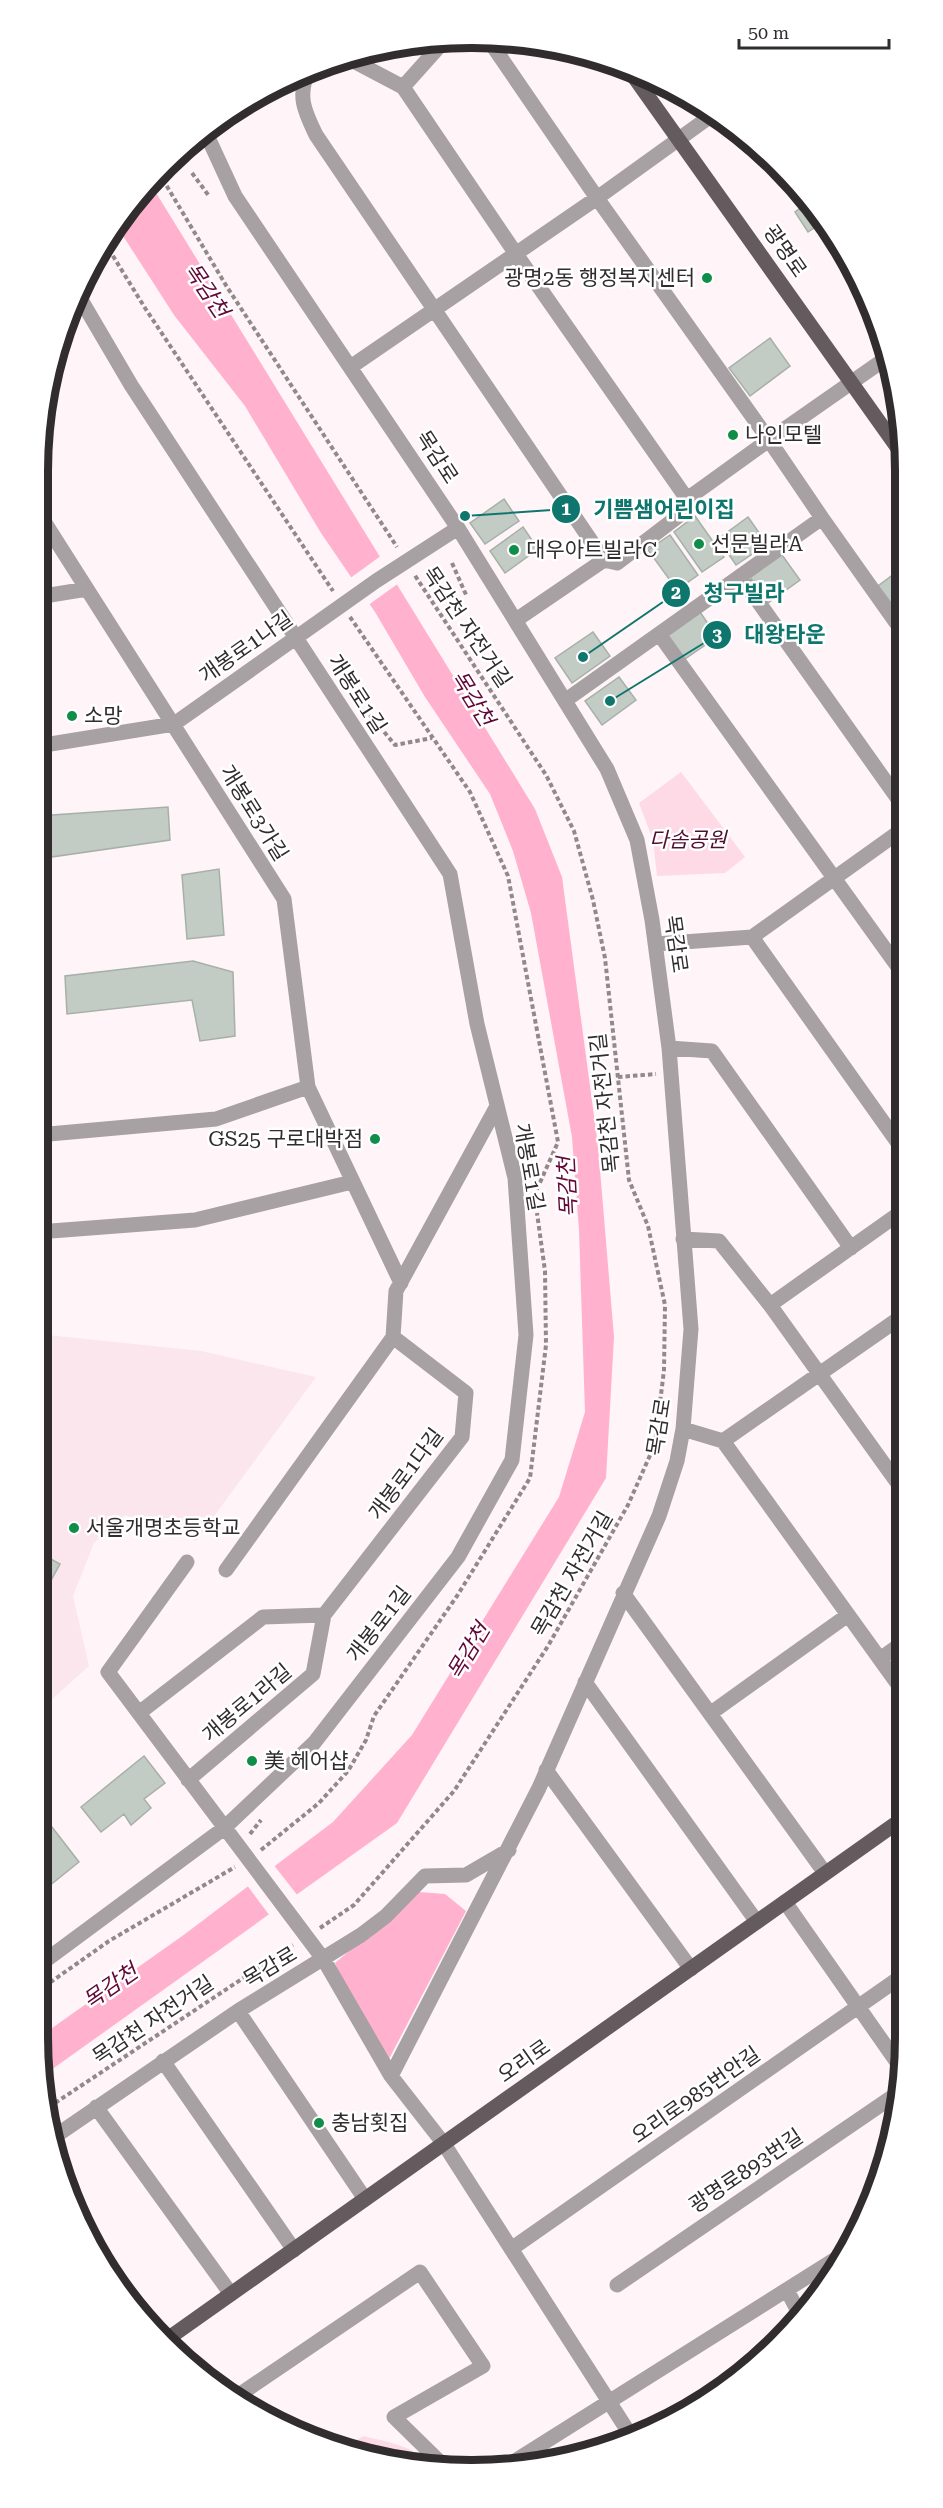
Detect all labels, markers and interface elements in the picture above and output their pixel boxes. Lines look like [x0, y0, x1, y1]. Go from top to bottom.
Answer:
scale bar [739, 12, 889, 50]
text: 50 m [748, 22, 789, 43]
street label: 광명로 [759, 220, 811, 282]
water label: 목감천 [179, 258, 235, 325]
place label: 광명2동 행정복지센터 [504, 266, 695, 290]
marker: 광명2동 행정복지센터 [700, 271, 714, 285]
place label: 나인모텔 [745, 423, 822, 447]
street label: 목감로 [411, 426, 463, 488]
marker: 나인모텔 [726, 428, 740, 442]
callout: 기쁨샘어린이집 [551, 489, 747, 529]
text: 기쁨샘어린이집 [593, 497, 735, 522]
text: 1 [561, 498, 571, 519]
place label: 선문빌라A [711, 532, 803, 556]
marker: 선문빌라A [692, 537, 706, 551]
place label: 대우아트빌라C [526, 538, 657, 562]
marker: 대우아트빌라C [507, 543, 521, 557]
street label: 목감천 자전거길 [418, 562, 516, 692]
callout: 청구빌라 [661, 573, 796, 613]
text: 청구빌라 [704, 581, 784, 606]
text: 2 [671, 582, 681, 603]
street label: 개봉로1나길 [195, 606, 297, 688]
callout: 대왕타운 [702, 615, 837, 655]
text: 대왕타운 [745, 622, 825, 647]
text: 3 [712, 624, 722, 645]
street label: 개봉로1길 [323, 650, 391, 738]
water label: 목감천 [446, 666, 501, 733]
place label: 소망 [84, 704, 123, 728]
marker: 소망 [65, 709, 79, 723]
street label: 개봉로3가길 [215, 761, 293, 865]
park label: 다솜공원 [649, 828, 728, 852]
street label: 목감로 [660, 914, 692, 974]
street label: 목감천 자전거길 [586, 1032, 624, 1174]
street label: 개봉로1길 [509, 1121, 549, 1213]
place label: GS25 구로대박점 [208, 1127, 363, 1151]
marker: GS25 구로대박점 [368, 1132, 382, 1146]
water label: 목감천 [553, 1153, 582, 1218]
street label: 목감로 [643, 1396, 675, 1458]
street label: 개봉로1다길 [364, 1424, 448, 1524]
street label: 목감천 자전거길 [526, 1507, 618, 1641]
place label: 서울개명초등학교 [86, 1516, 241, 1540]
marker: 서울개명초등학교 [67, 1521, 81, 1535]
street label: 개봉로1길 [342, 1582, 416, 1666]
water label: 목감천 [442, 1616, 496, 1684]
street label: 개봉로1라길 [198, 1659, 296, 1747]
place label: 美 헤어샵 [264, 1749, 348, 1773]
marker: 美 헤어샵 [245, 1754, 259, 1768]
street label: 목감로 [239, 1942, 301, 1992]
water label: 목감천 [78, 1957, 145, 2014]
street label: 목감천 자전거길 [88, 1971, 218, 2069]
street label: 오리로 [493, 2035, 555, 2087]
street label: 오리로985번안길 [627, 2042, 765, 2148]
place label: 충남횟집 [331, 2111, 408, 2135]
marker: 충남횟집 [312, 2116, 326, 2130]
street label: 광명로893번길 [685, 2124, 807, 2218]

